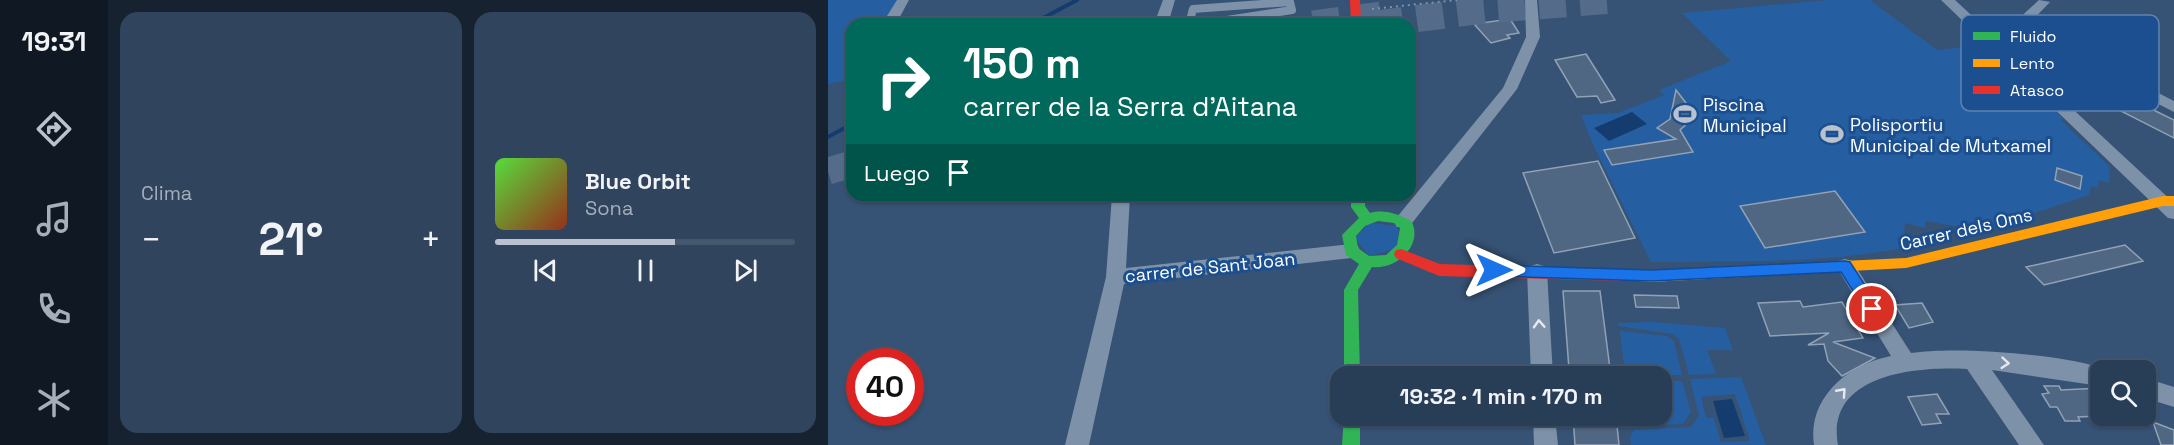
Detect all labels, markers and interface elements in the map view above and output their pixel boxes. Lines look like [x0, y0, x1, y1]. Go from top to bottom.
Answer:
legend [1961, 15, 2159, 111]
text: 19:31 [21, 24, 87, 59]
text: Fluido [2010, 26, 2056, 47]
text: 150 m [963, 37, 1081, 90]
icon: right [864, 42, 942, 120]
text: Lento [2010, 53, 2055, 74]
text: Atasco [2010, 80, 2064, 101]
text: carrer de la Serra d'Aitana [963, 89, 1297, 124]
place label: Piscina Municipal [1703, 93, 1787, 137]
sports icon: Piscina Municipal [1672, 101, 1698, 127]
icon: directions [33, 108, 75, 150]
place label: Polisportiu Municipal de Mutxamel [1850, 113, 2051, 157]
sports icon: Polisportiu Municipal de Mutxamel [1819, 121, 1845, 147]
icon: arrive [942, 156, 975, 189]
text: Luego [864, 159, 930, 187]
text: Blue Orbit [585, 167, 691, 195]
text: Clima [141, 180, 192, 206]
text: Sona [585, 195, 633, 221]
icon: music [33, 198, 75, 240]
street label: Carrer dels Oms [1898, 203, 2034, 255]
text: 21° [259, 211, 323, 268]
text: − [141, 219, 161, 261]
text: + [421, 219, 441, 261]
position arrow [1462, 238, 1526, 302]
street label: carrer de Sant Joan [1124, 247, 1296, 287]
icon: previous [529, 254, 562, 287]
icon: pause [629, 254, 662, 287]
icon: next [729, 254, 762, 287]
pin [1846, 283, 1897, 334]
icon: phone [33, 288, 75, 330]
icon: arrive [1855, 292, 1888, 325]
one-way arrow [1533, 319, 1546, 328]
speed limit sign: 40 [846, 348, 924, 426]
one-way arrow [2001, 356, 2010, 369]
map controls [2090, 360, 2156, 426]
button: search [2090, 360, 2156, 426]
icon: climate [33, 379, 75, 421]
text: 19:32 · 1 min · 170 m [1400, 382, 1602, 410]
one-way arrow [1835, 388, 1846, 399]

